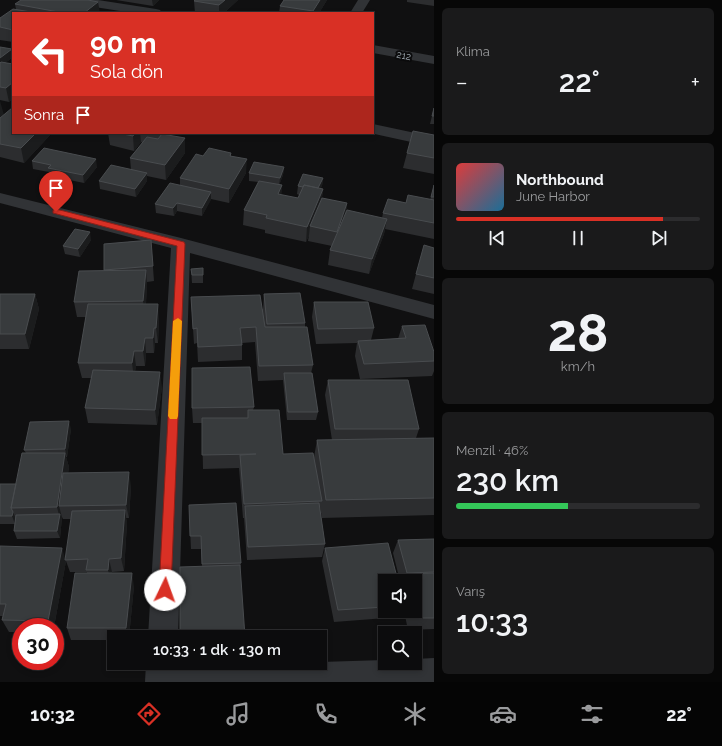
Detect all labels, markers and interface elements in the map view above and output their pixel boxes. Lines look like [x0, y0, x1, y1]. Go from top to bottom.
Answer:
text: 90 m [90, 27, 156, 60]
icon: left [24, 28, 76, 80]
text: Klima [456, 44, 490, 59]
street label: 212 [396, 49, 412, 62]
text: Sola dön [90, 61, 163, 82]
text: 22° [559, 64, 600, 99]
text: − [456, 69, 468, 95]
text: + [691, 69, 700, 95]
icon: arrive [72, 104, 94, 126]
text: Sonra [24, 106, 64, 124]
pin [39, 171, 73, 212]
text: Northbound [516, 171, 604, 189]
icon: arrive [45, 177, 67, 199]
text: June Harbor [516, 189, 590, 204]
icon: previous [486, 227, 508, 249]
icon: pause [567, 227, 589, 249]
icon: next [648, 227, 670, 249]
text: 28 [548, 302, 608, 363]
text: km/h [561, 359, 595, 374]
text: Menzil · 46% [456, 443, 528, 458]
text: 230 km [456, 463, 559, 498]
position arrow [144, 569, 186, 611]
map controls [378, 574, 422, 670]
button: sound [378, 574, 422, 618]
text: Varış [456, 584, 485, 599]
text: 10:33 [456, 604, 528, 639]
speed limit sign: 30 [12, 618, 64, 670]
button: search [378, 626, 422, 670]
text: 10:33 · 1 dk · 130 m [153, 641, 281, 659]
icon: directions [135, 700, 163, 728]
icon: music [224, 700, 252, 728]
icon: phone [312, 700, 340, 728]
icon: climate [401, 700, 429, 728]
icon: car [489, 700, 517, 728]
icon: filters [578, 700, 606, 728]
text: 10:32 [30, 704, 75, 725]
text: 22° [666, 704, 692, 725]

